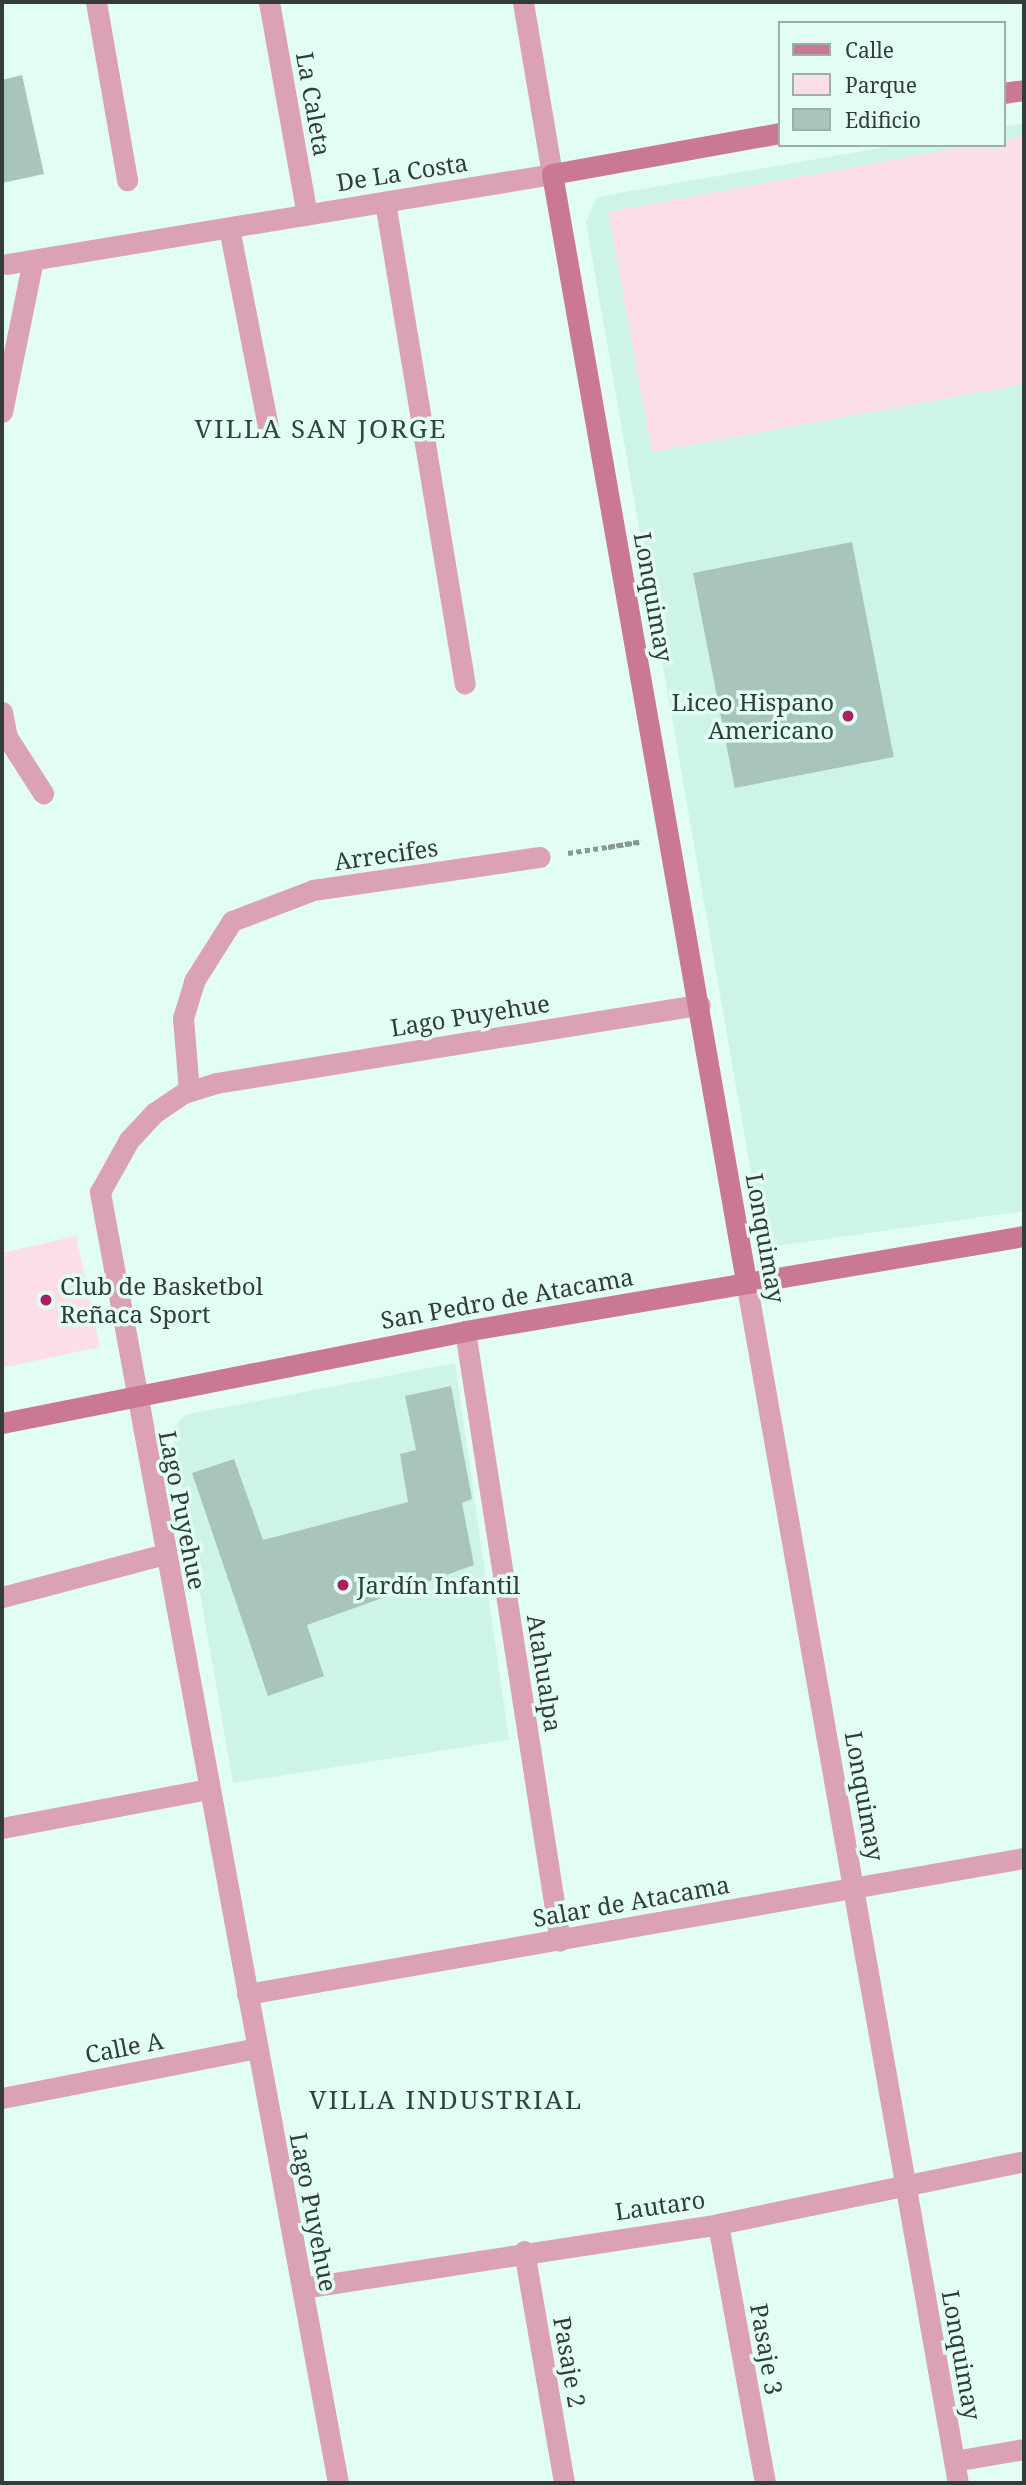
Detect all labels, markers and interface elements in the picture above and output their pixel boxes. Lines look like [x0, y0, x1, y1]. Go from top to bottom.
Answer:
legend [778, 21, 1005, 147]
text: Calle [845, 36, 894, 64]
street label: La Caleta [291, 50, 337, 158]
text: Parque [845, 71, 917, 99]
text: Edificio [845, 106, 921, 134]
street label: De La Costa [334, 147, 470, 197]
district label: VILLA SAN JORGE [196, 413, 446, 445]
street label: Lonquimay [628, 530, 680, 664]
place label: Liceo Hispano Americano [672, 688, 834, 744]
marker: Liceo Hispano Americano [840, 708, 856, 724]
street label: Arrecifes [332, 832, 440, 876]
street label: Lago Puyehue [388, 988, 552, 1042]
street label: Lonquimay [740, 1171, 792, 1305]
street label: San Pedro de Atacama [378, 1262, 636, 1334]
place label: Club de Basketbol Reñaca Sport [60, 1272, 263, 1328]
marker: Club de Basketbol Reñaca Sport [38, 1292, 54, 1308]
street label: Lago Puyehue [154, 1428, 212, 1592]
place label: Jardín Infantil [357, 1571, 520, 1599]
marker: Jardín Infantil [335, 1577, 351, 1593]
street label: Atahualpa [522, 1612, 568, 1734]
street label: Lonquimay [839, 1729, 891, 1863]
street label: Salar de Atacama [530, 1870, 732, 1932]
street label: Calle A [82, 2025, 166, 2069]
district label: VILLA INDUSTRIAL [311, 2084, 581, 2116]
street label: Lago Puyehue [285, 2130, 343, 2294]
street label: Lautaro [613, 2184, 707, 2226]
street label: Lonquimay [936, 2288, 988, 2422]
street label: Pasaje 3 [745, 2301, 789, 2397]
street label: Pasaje 2 [548, 2314, 592, 2410]

